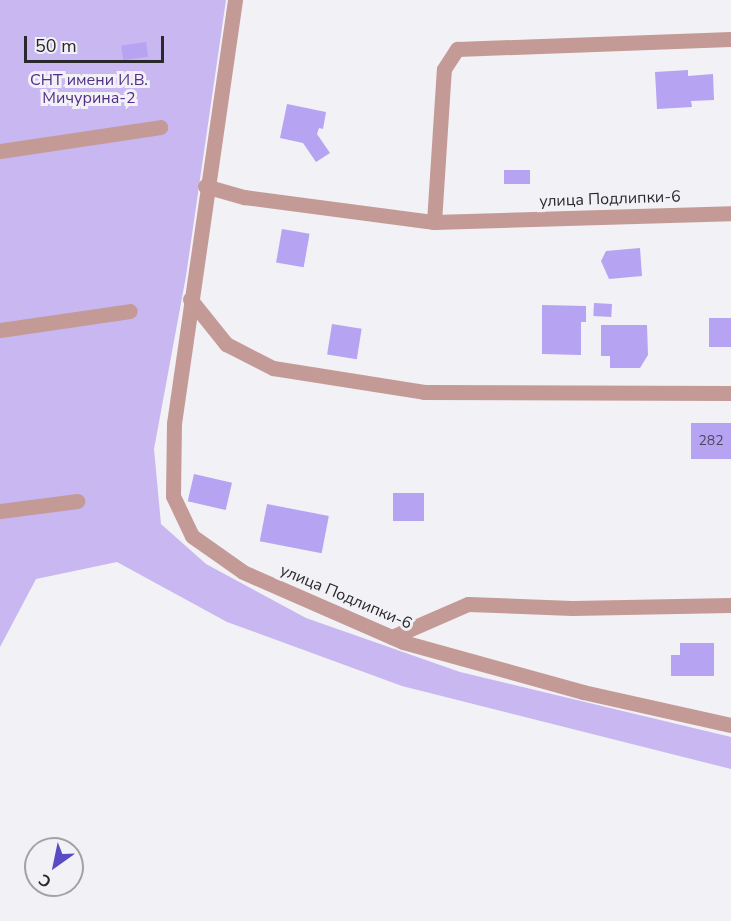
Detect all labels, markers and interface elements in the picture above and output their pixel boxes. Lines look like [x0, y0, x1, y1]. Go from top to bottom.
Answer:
scale bar [27, 24, 166, 62]
text: 50 m [35, 34, 77, 58]
park label: СНТ имени И.В. Мичурина-2 [30, 70, 148, 108]
street label: улица Подлипки-6 [539, 187, 681, 211]
house number: 282 [698, 433, 724, 449]
street label: улица Подлипки-6 [277, 561, 415, 633]
north arrow [24, 837, 84, 897]
text: С [35, 868, 56, 893]

